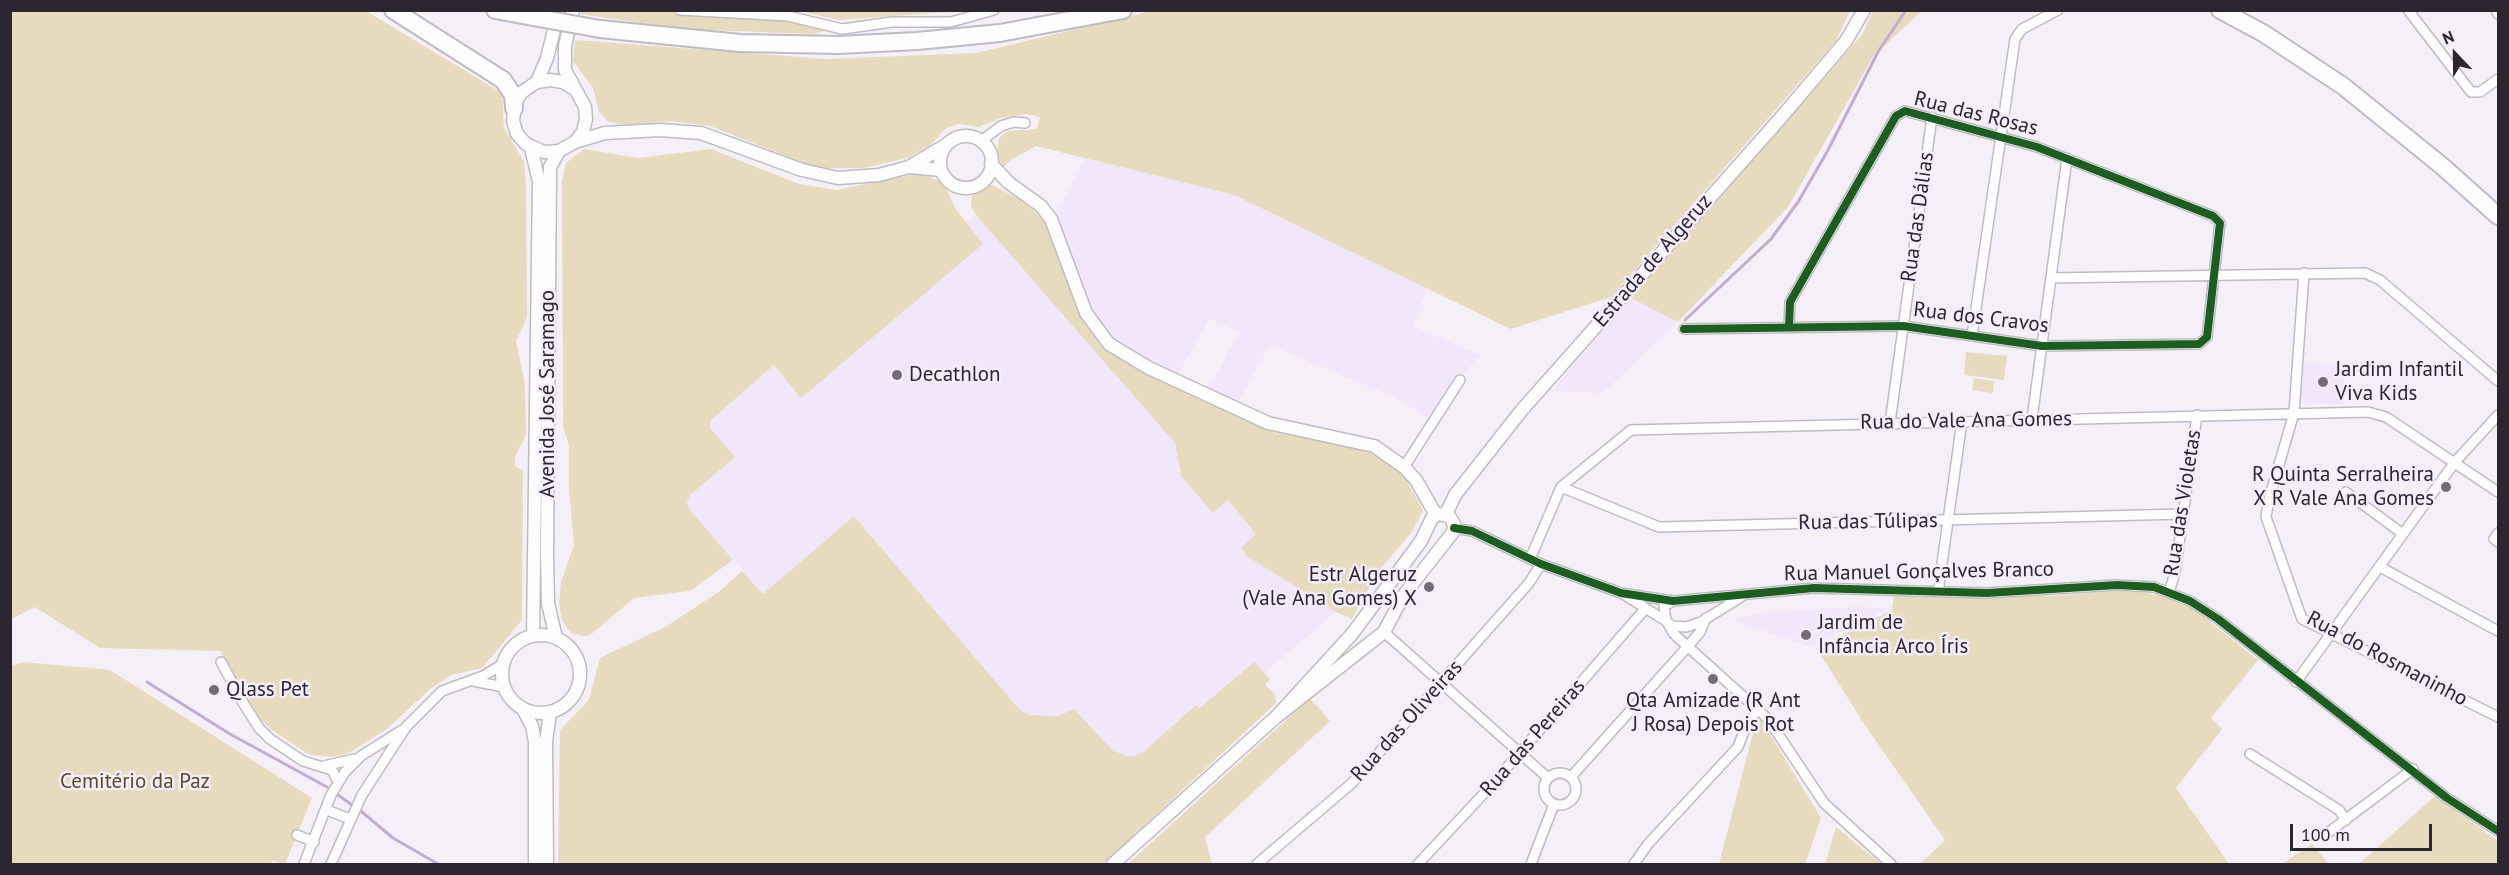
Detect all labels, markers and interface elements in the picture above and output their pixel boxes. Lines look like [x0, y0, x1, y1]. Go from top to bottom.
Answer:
north arrow [2425, 24, 2485, 84]
text: N [2440, 26, 2457, 49]
street label: Rua das Rosas [1912, 86, 2040, 142]
street label: Rua das Dálias [1896, 150, 1940, 284]
street label: Estrada de Algeruz [1588, 189, 1718, 333]
street label: Avenida José Saramago [535, 290, 561, 498]
street label: Rua dos Cravos [1912, 297, 2050, 339]
place label: Jardim Infantil Viva Kids [2335, 357, 2463, 407]
place label: Decathlon [909, 362, 1001, 388]
marker: Decathlon [890, 368, 904, 382]
marker: Jardim Infantil Viva Kids [2316, 375, 2330, 389]
street label: Rua do Vale Ana Gomes [1860, 407, 2072, 435]
street label: Rua das Violetas [2159, 428, 2207, 578]
place label: R Quinta Serralheira X R Vale Ana Gomes [2252, 462, 2434, 512]
marker: R Quinta Serralheira X R Vale Ana Gomes [2439, 480, 2453, 494]
street label: Rua das Túlipas [1798, 508, 1938, 536]
street label: Rua Manuel Gonçalves Branco [1784, 557, 2054, 587]
place label: Estr Algeruz (Vale Ana Gomes) X [1242, 562, 1417, 612]
marker: Estr Algeruz (Vale Ana Gomes) X [1422, 580, 1436, 594]
street label: Rua do Rosmaninho [2302, 606, 2472, 712]
place label: Jardim de Infância Arco Íris [1818, 610, 1968, 660]
marker: Jardim de Infância Arco Íris [1799, 628, 1813, 642]
street label: Rua das Oliveiras [1346, 655, 1468, 787]
marker: Qta Amizade (R Ant J Rosa) Depois Rot [1706, 672, 1720, 686]
street label: Rua das Pereiras [1475, 674, 1591, 802]
place label: Qlass Pet [226, 677, 309, 703]
marker: Qlass Pet [207, 683, 221, 697]
place label: Qta Amizade (R Ant J Rosa) Depois Rot [1626, 688, 1800, 738]
park label: Cemitério da Paz [60, 769, 210, 795]
scale bar [2293, 812, 2436, 850]
text: 100 m [2301, 823, 2350, 846]

